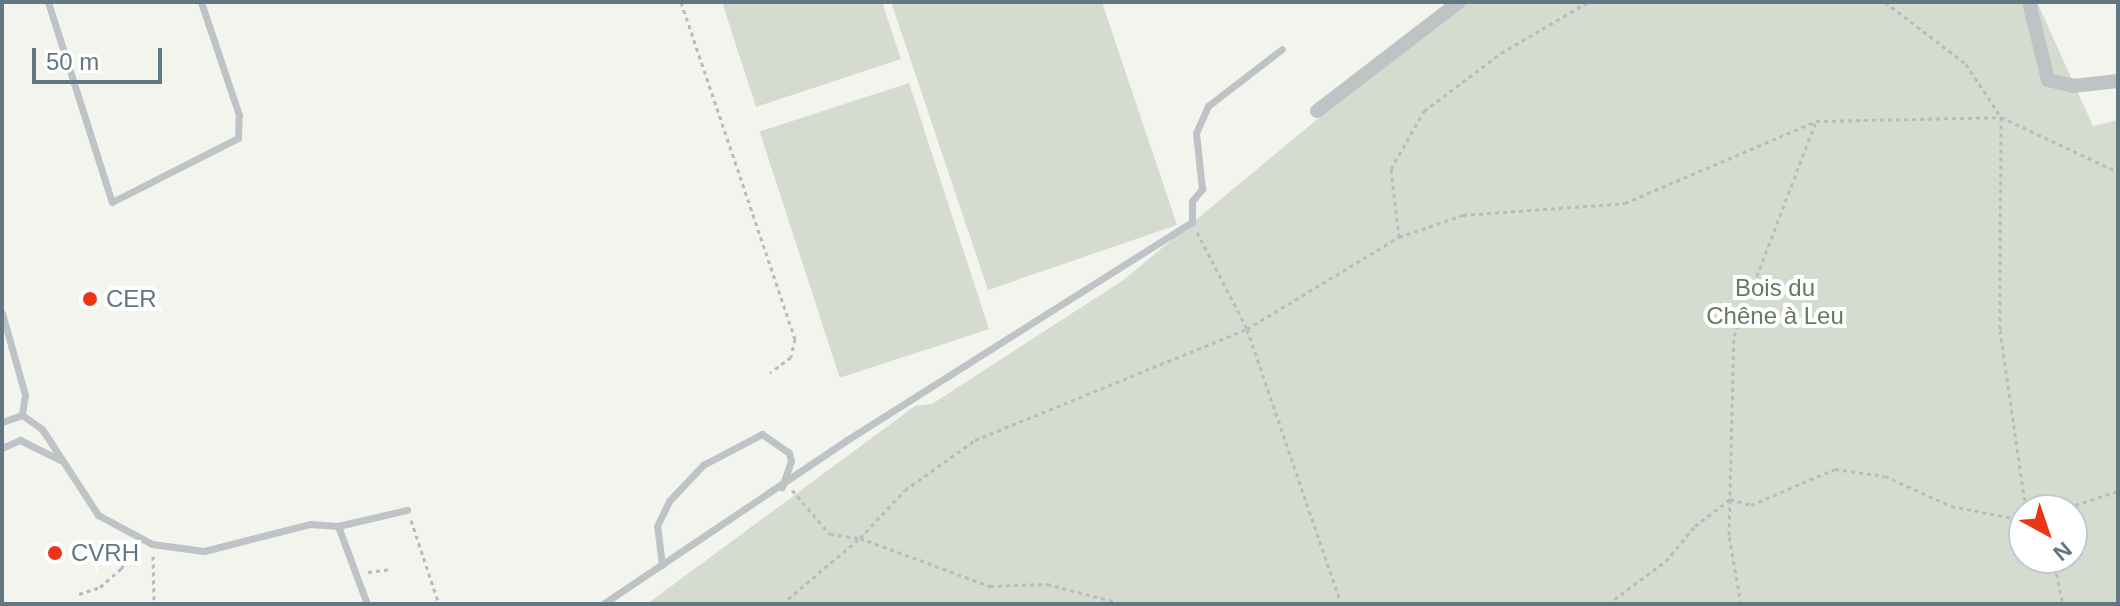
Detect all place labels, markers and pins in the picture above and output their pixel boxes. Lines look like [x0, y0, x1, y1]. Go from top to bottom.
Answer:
place label: CER [106, 285, 157, 313]
marker: CER [81, 290, 99, 308]
place label: CVRH [71, 539, 139, 567]
marker: CVRH [46, 544, 64, 562]

